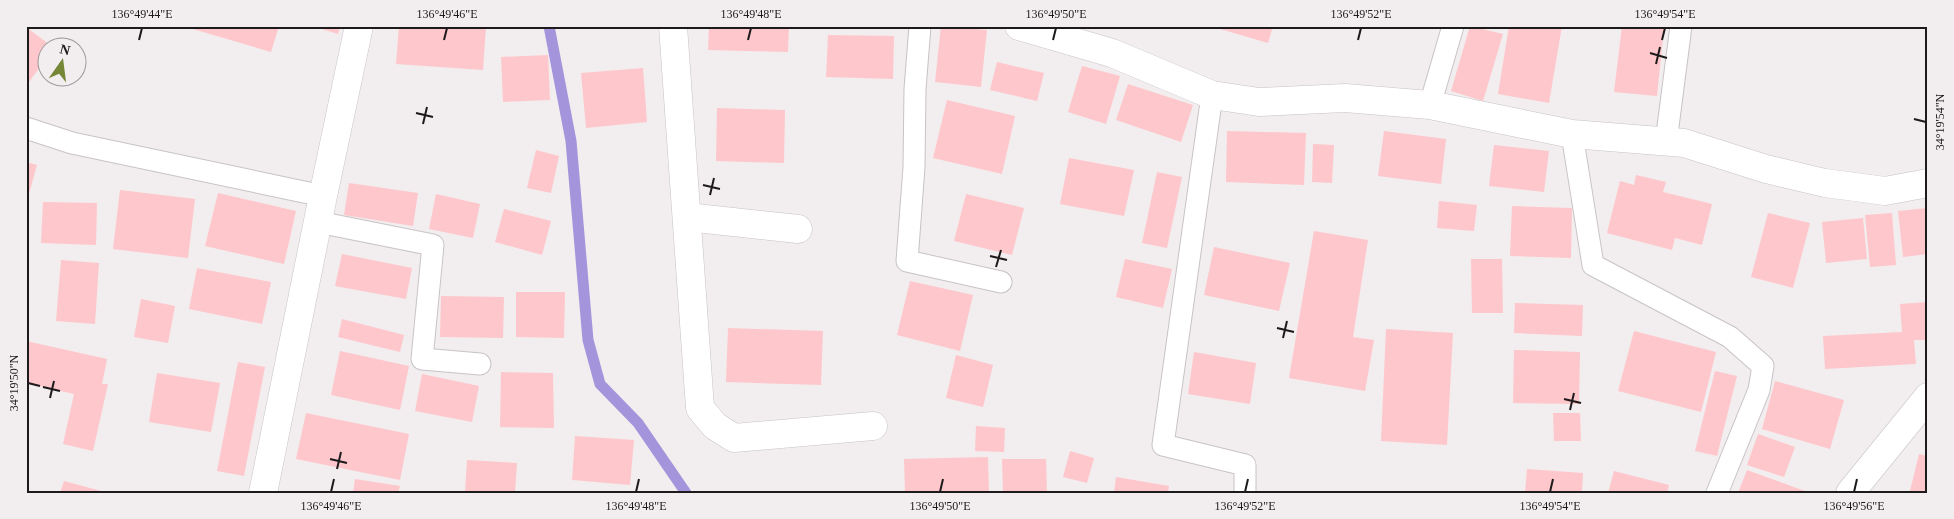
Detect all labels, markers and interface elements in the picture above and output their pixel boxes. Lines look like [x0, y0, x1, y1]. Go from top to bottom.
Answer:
text: 136°49'44"E [111, 7, 173, 21]
text: 136°49'46"E [416, 7, 478, 21]
text: 136°49'48"E [720, 7, 782, 21]
text: 136°49'50"E [1025, 7, 1087, 21]
text: 136°49'52"E [1330, 7, 1392, 21]
text: 136°49'54"E [1634, 7, 1696, 21]
north arrow [38, 38, 88, 88]
text: N [58, 41, 72, 58]
text: 34°19'54"N [1933, 93, 1947, 150]
text: 34°19'50"N [7, 354, 21, 411]
text: 136°49'46"E [300, 499, 362, 513]
text: 136°49'48"E [605, 499, 667, 513]
text: 136°49'50"E [909, 499, 971, 513]
text: 136°49'52"E [1214, 499, 1276, 513]
text: 136°49'54"E [1519, 499, 1581, 513]
text: 136°49'56"E [1823, 499, 1885, 513]

